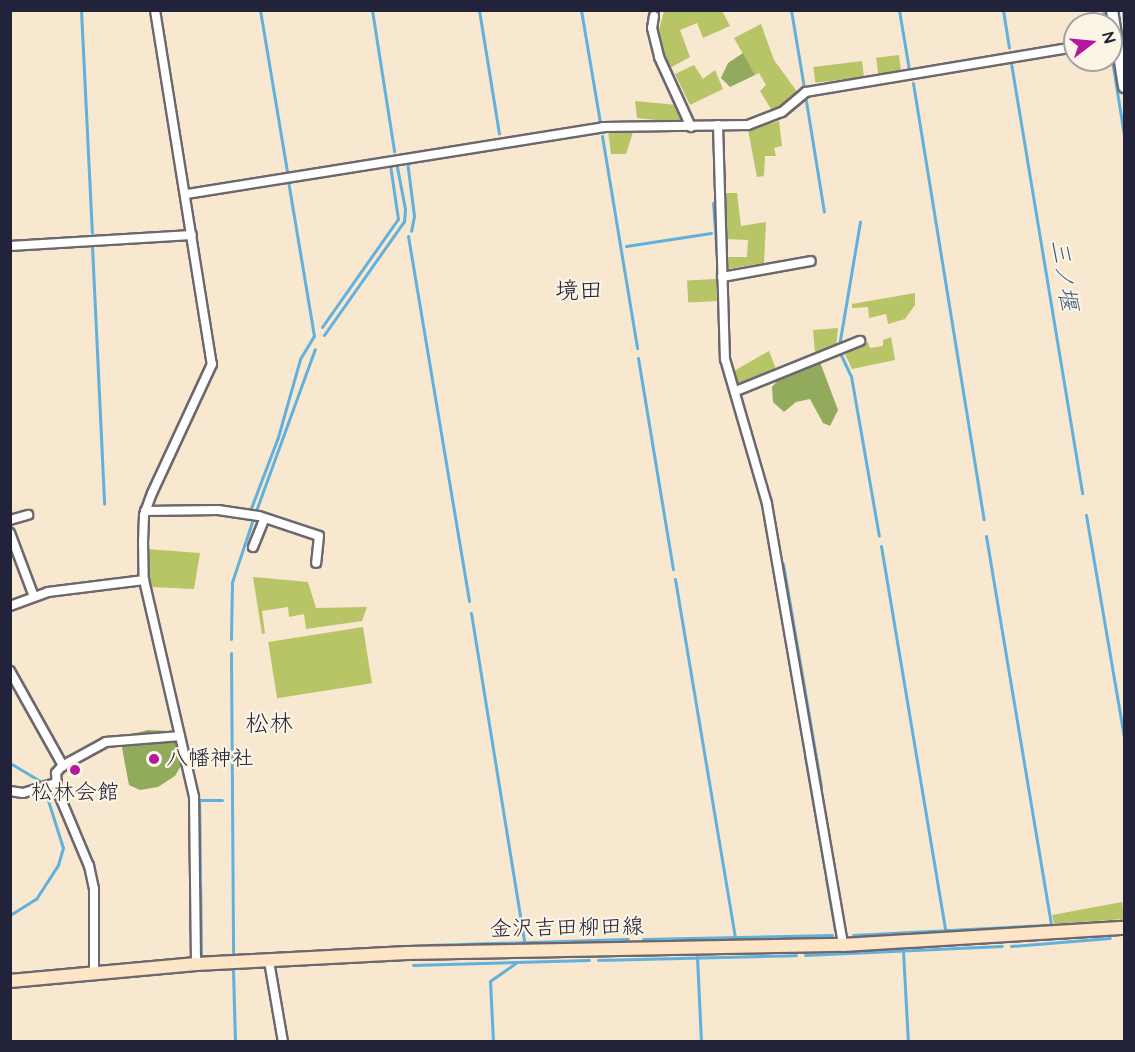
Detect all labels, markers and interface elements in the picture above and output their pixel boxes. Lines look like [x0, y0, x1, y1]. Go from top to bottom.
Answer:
north arrow [1063, 12, 1123, 72]
text: N [1096, 30, 1120, 45]
water label: 三ノ堰 [1043, 237, 1083, 313]
district label: 境田 [555, 278, 603, 306]
district label: 松林 [245, 711, 293, 739]
place label: 八幡神社 [166, 746, 254, 772]
marker: 八幡神社 [147, 752, 161, 766]
marker: 松林会館 [68, 763, 82, 777]
place label: 松林会館 [31, 780, 119, 806]
street label: 金沢吉田柳田線 [490, 913, 644, 943]

